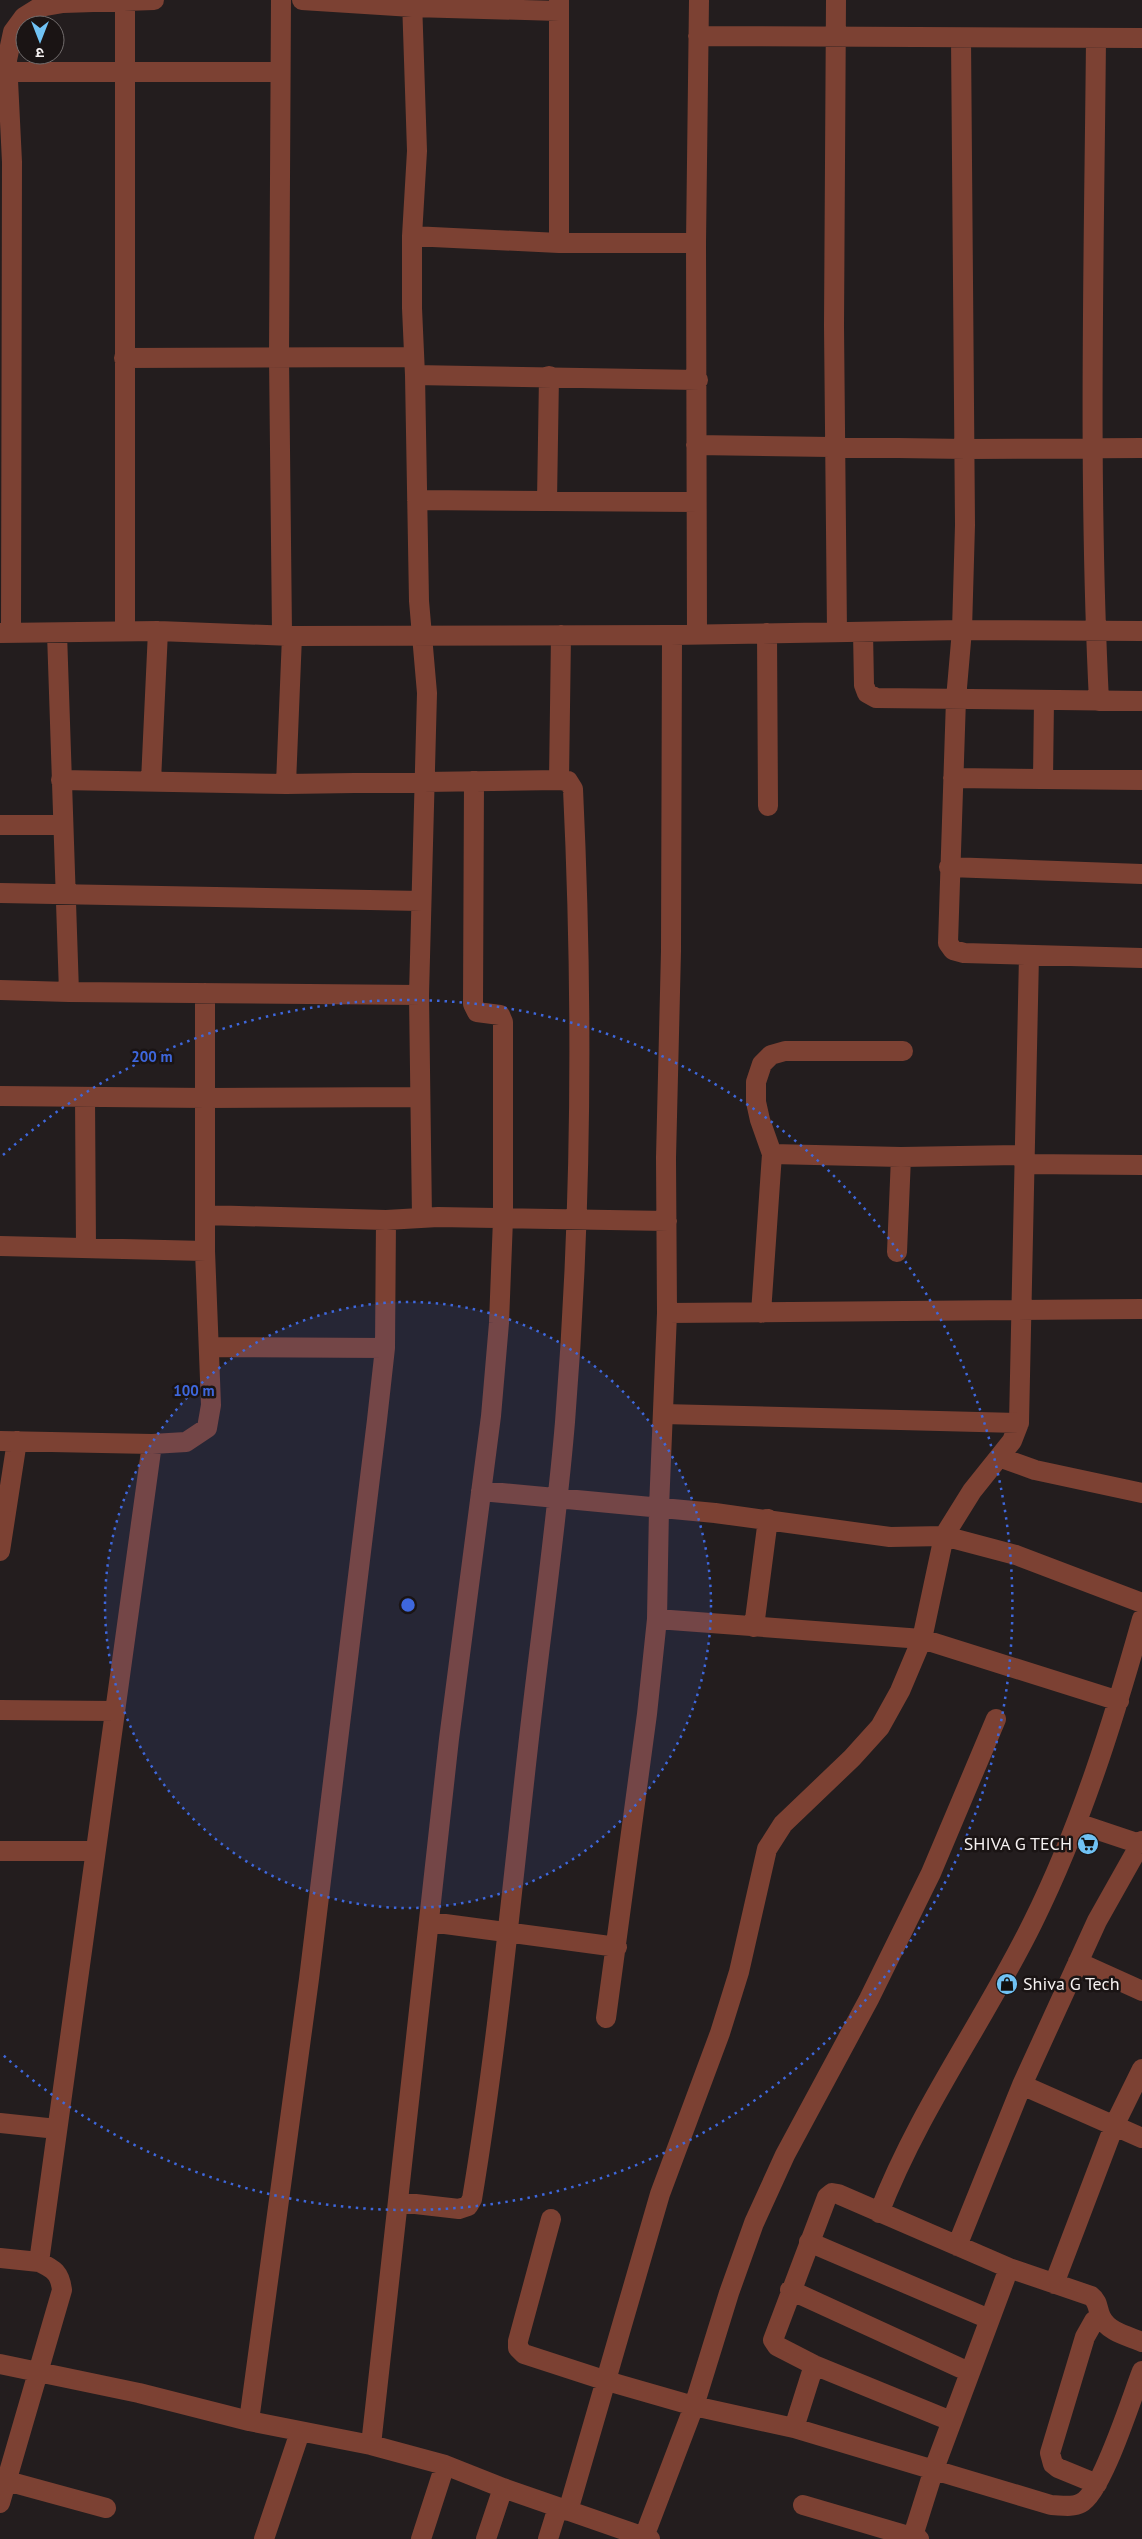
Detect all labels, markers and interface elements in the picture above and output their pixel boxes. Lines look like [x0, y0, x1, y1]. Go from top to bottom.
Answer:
north arrow [15, 15, 65, 65]
text: उ [35, 44, 44, 62]
text: 200 m [131, 1047, 173, 1066]
text: 100 m [173, 1381, 215, 1400]
centre of rings [399, 1596, 417, 1614]
place label: SHIVA G TECH [964, 1832, 1072, 1855]
supermarket icon: SHIVA G TECH [1076, 1832, 1100, 1856]
shop icon: Shiva G Tech [995, 1972, 1019, 1996]
place label: Shiva G Tech [1023, 1972, 1120, 1995]

